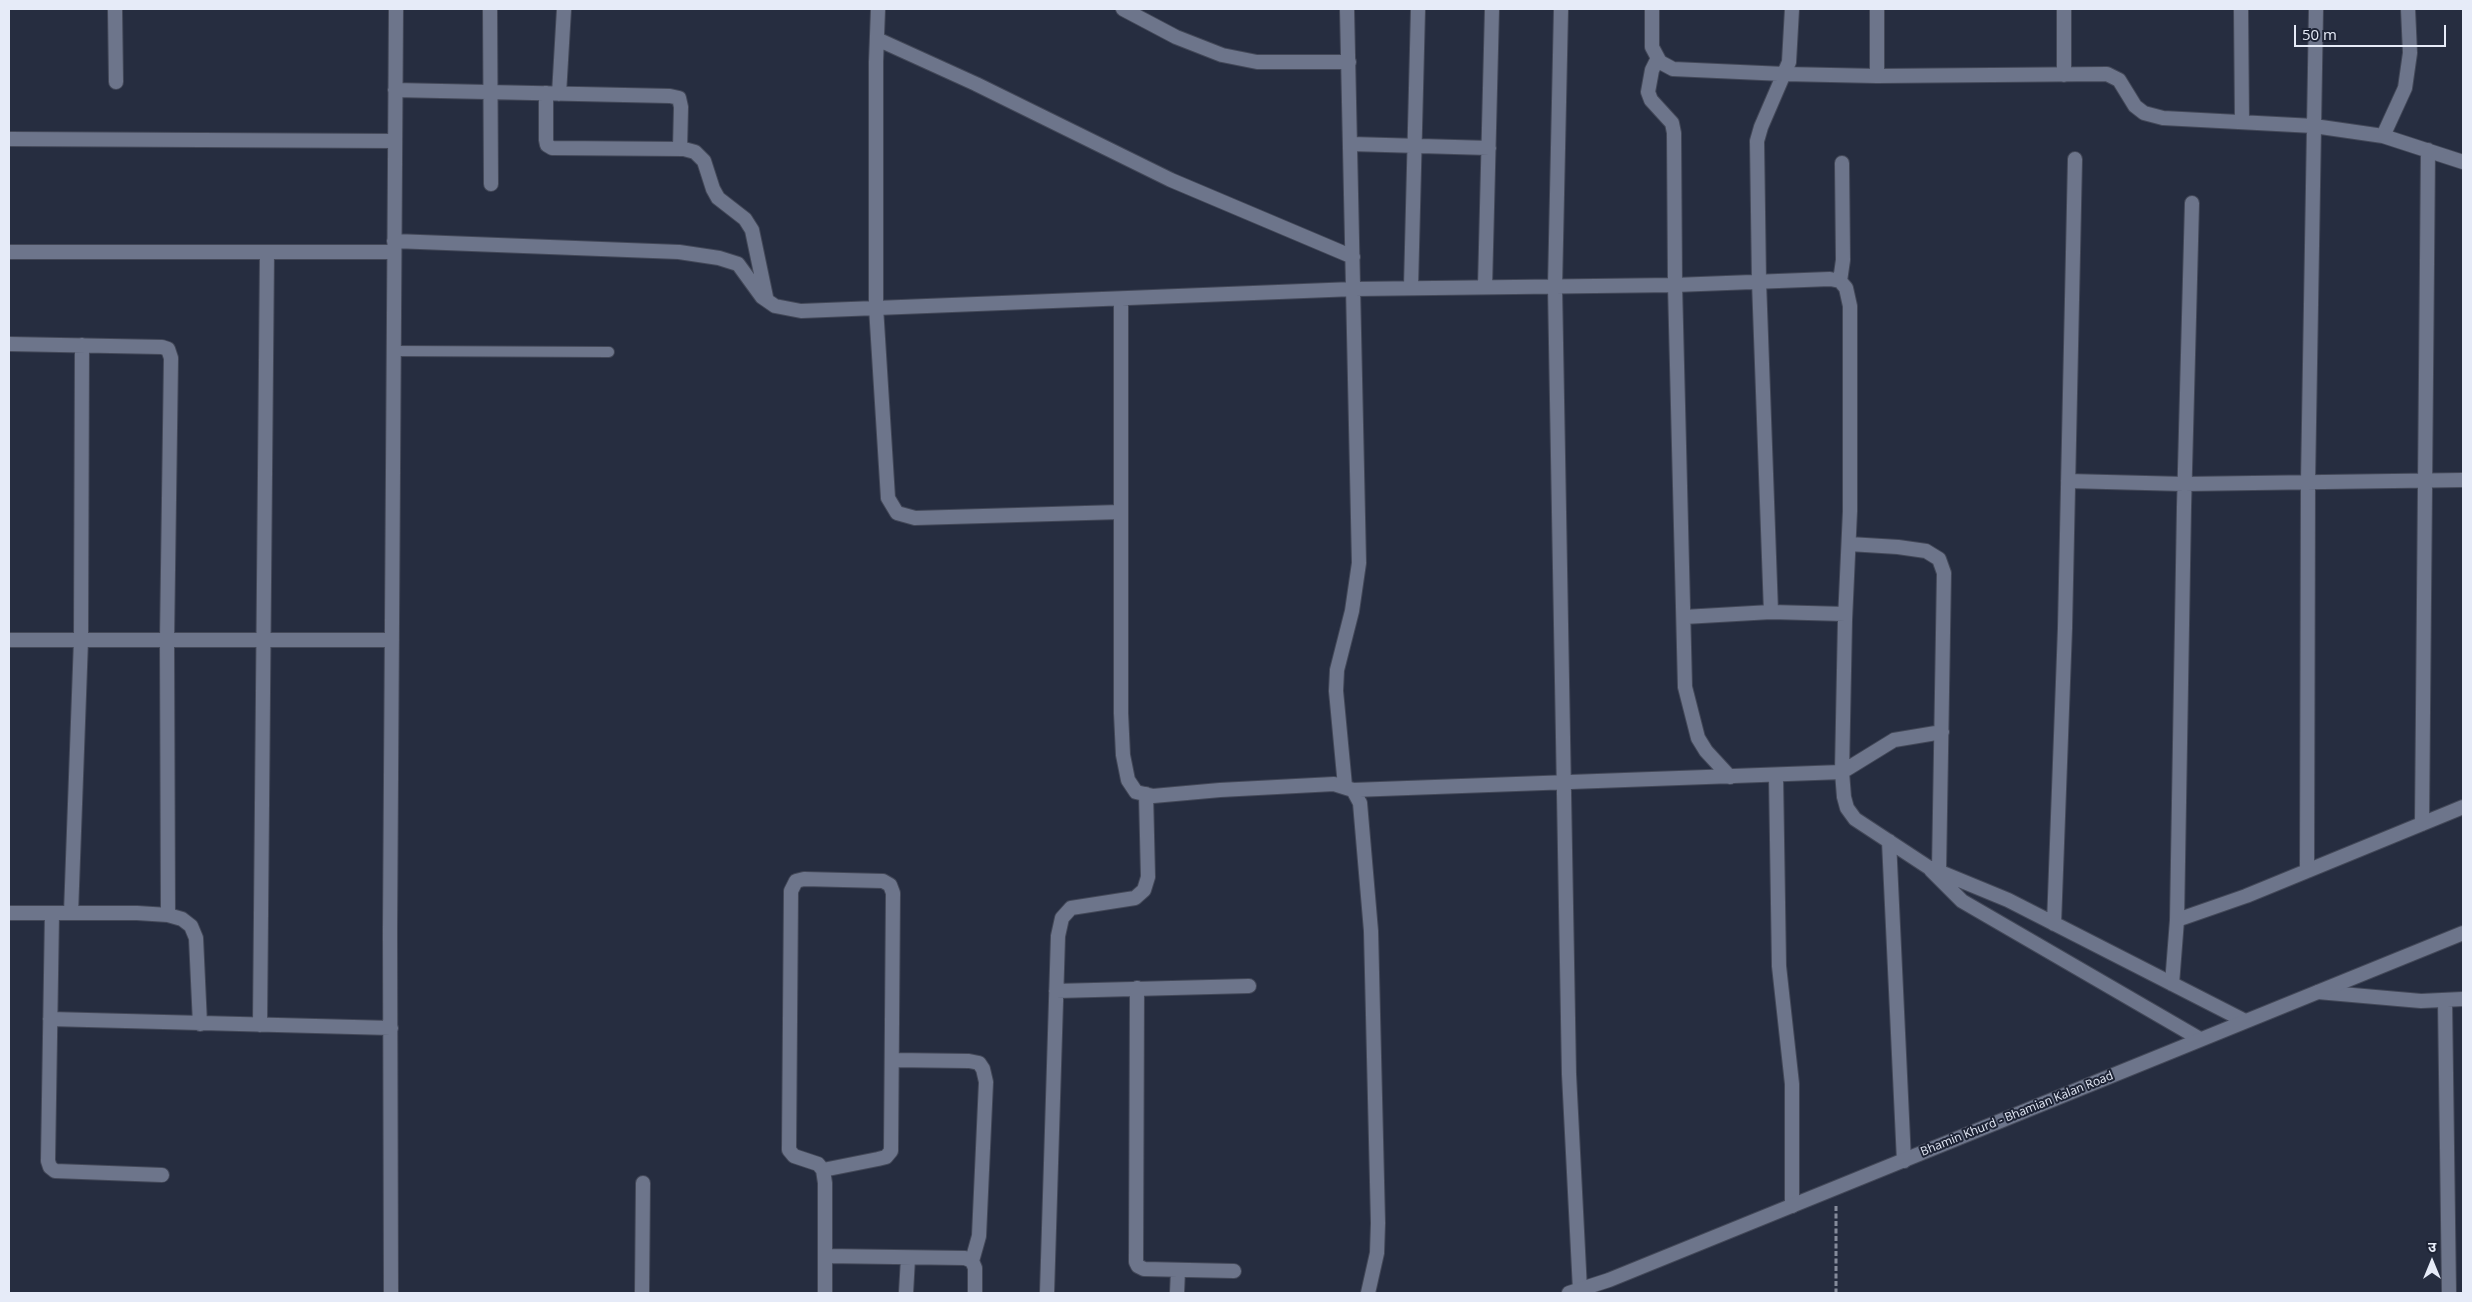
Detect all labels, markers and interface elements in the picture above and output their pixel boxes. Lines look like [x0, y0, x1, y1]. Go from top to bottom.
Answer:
scale bar [2297, 15, 2450, 47]
text: 50 m [2302, 24, 2337, 44]
street label: Bhamin Khurd - Bhamian Kalan Road [1918, 1069, 2116, 1159]
north arrow [2407, 1237, 2457, 1287]
text: उ [2428, 1237, 2436, 1256]

